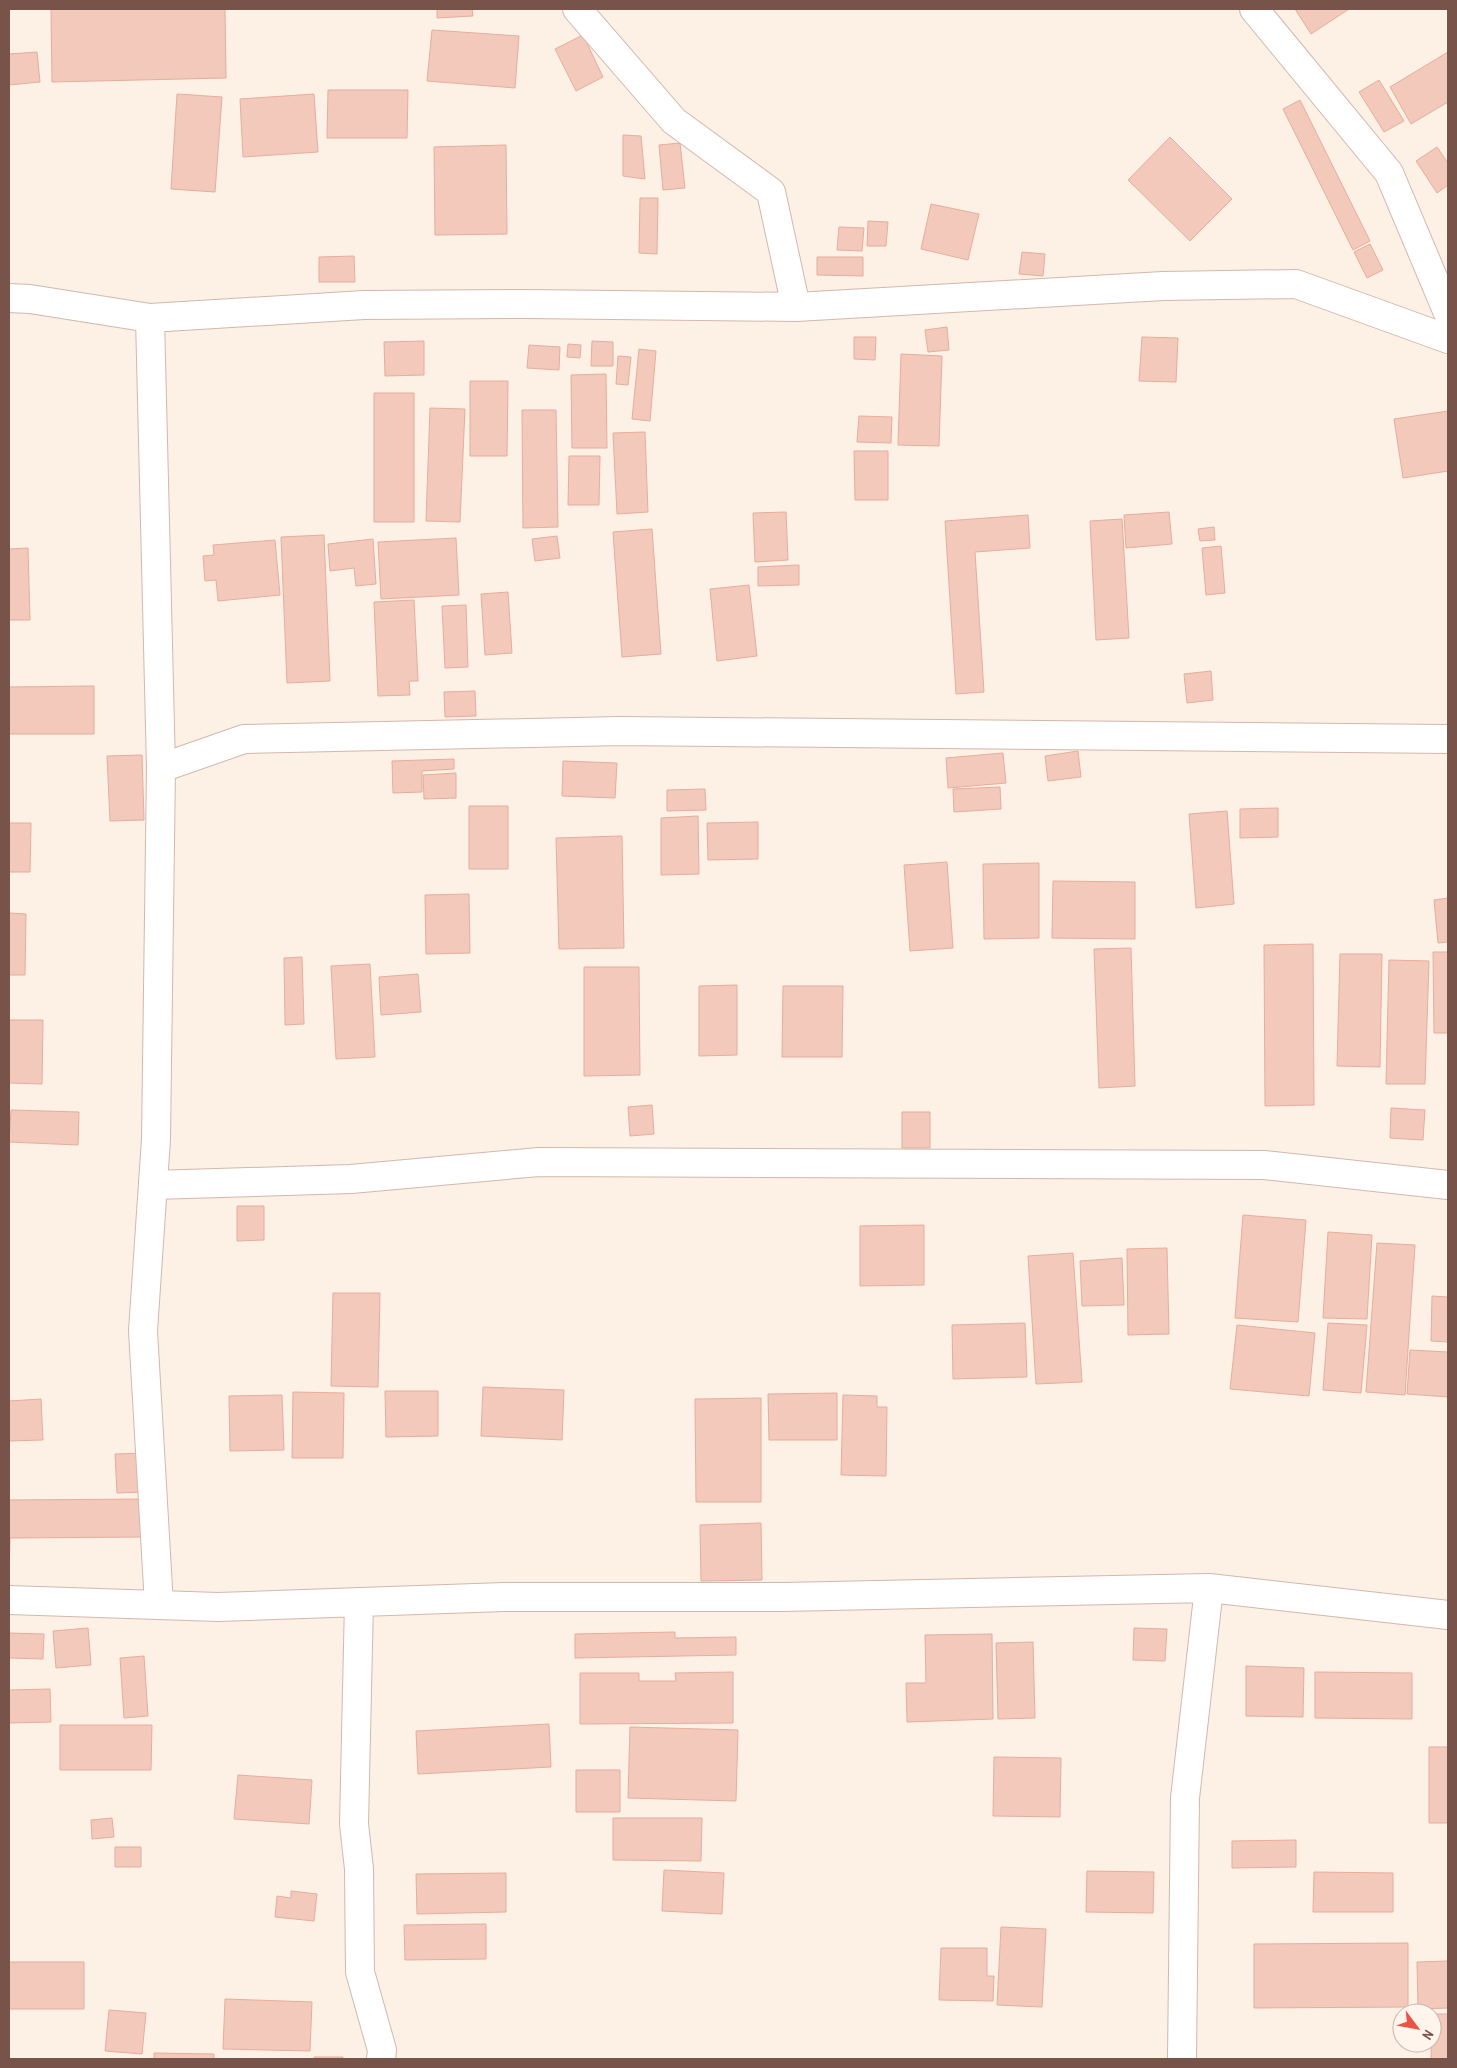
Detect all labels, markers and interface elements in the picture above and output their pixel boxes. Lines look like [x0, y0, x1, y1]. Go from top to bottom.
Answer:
north arrow [1392, 2003, 1442, 2053]
text: N [1418, 2027, 1438, 2043]

